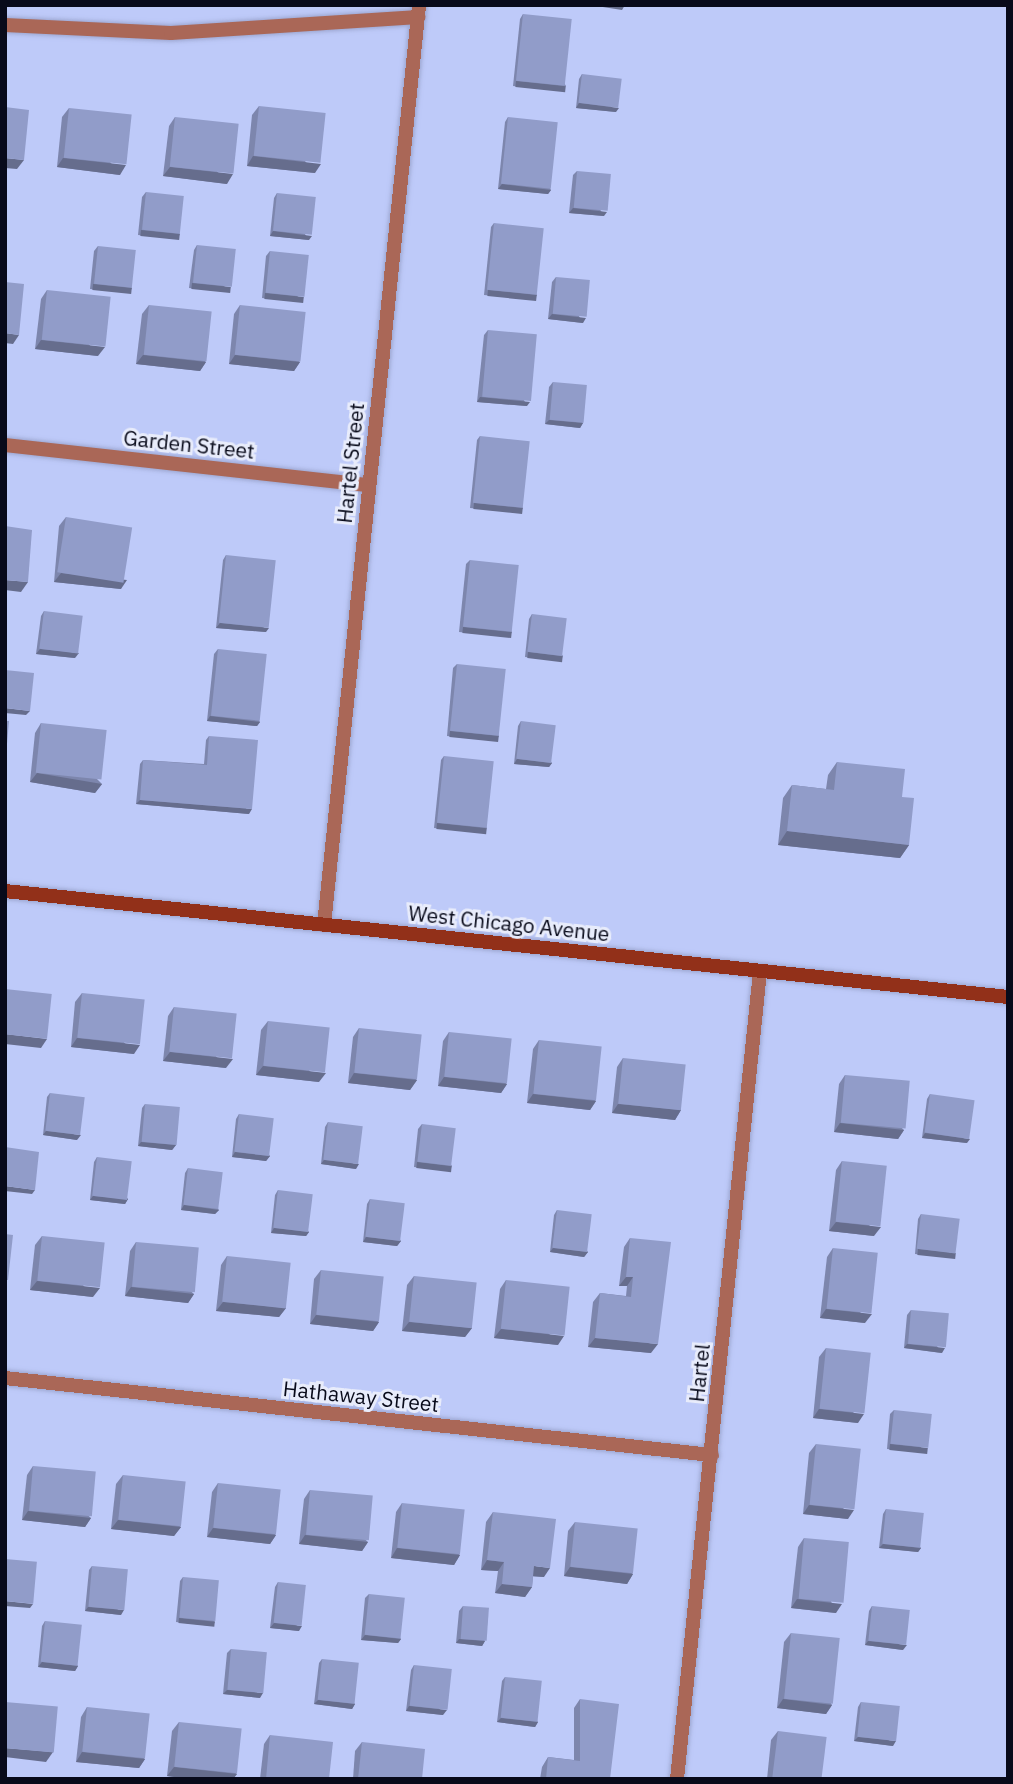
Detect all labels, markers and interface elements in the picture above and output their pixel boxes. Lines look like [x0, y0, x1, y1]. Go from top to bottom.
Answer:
street label: Hartel Street [331, 402, 369, 524]
street label: Garden Street [122, 425, 256, 463]
street label: West Chicago Avenue [407, 900, 611, 946]
street label: Hartel [683, 1343, 715, 1403]
street label: Hathaway Street [282, 1375, 440, 1417]

